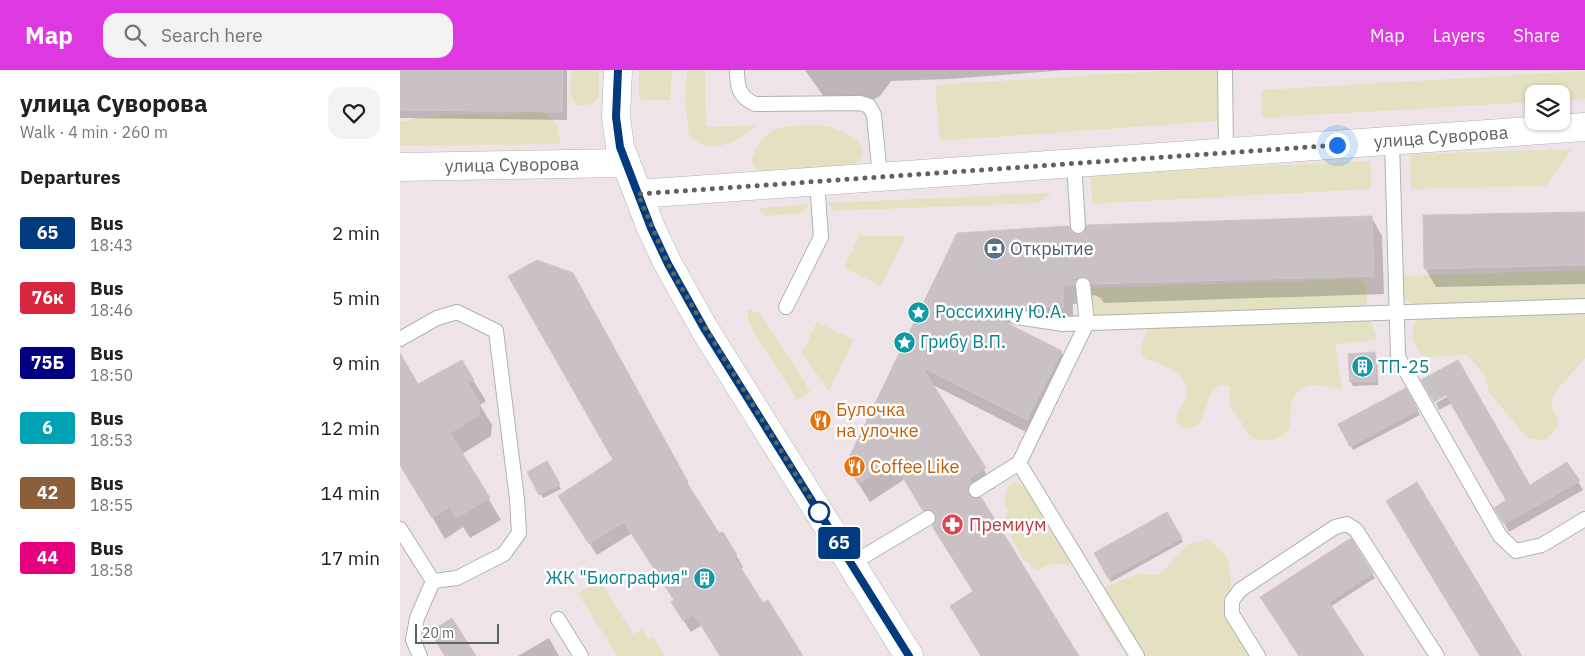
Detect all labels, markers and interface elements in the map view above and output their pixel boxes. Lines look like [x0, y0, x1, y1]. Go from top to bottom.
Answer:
search box [103, 13, 453, 58]
text: Map [25, 19, 73, 51]
icon: search [121, 21, 149, 49]
text: Search here [161, 23, 263, 47]
text: Map [1370, 24, 1405, 47]
text: Layers [1433, 24, 1485, 47]
text: Share [1513, 24, 1560, 47]
map controls [1525, 85, 1570, 130]
button: layers [1525, 85, 1570, 130]
text: улица Суворова [20, 87, 208, 119]
button: heart [328, 87, 380, 139]
street label: улица Суворова [1373, 120, 1509, 153]
text: Walk · 4 min · 260 m [20, 122, 168, 142]
your location [1325, 133, 1350, 158]
street label: улица Суворова [444, 152, 580, 177]
text: Departures [20, 165, 120, 189]
text: Bus [90, 211, 124, 235]
text: 65 [37, 221, 58, 244]
text: 2 min [332, 221, 380, 245]
text: 18:43 [90, 235, 133, 255]
bank icon: Открытие [982, 237, 1006, 261]
place label: Открытие [1010, 237, 1094, 260]
text: Bus [90, 276, 124, 300]
text: 76к [31, 286, 64, 309]
text: 5 min [332, 286, 380, 310]
text: 18:46 [90, 300, 133, 320]
place icon: Россихину Ю.А. [907, 300, 931, 324]
place label: Россихину Ю.А. [935, 300, 1066, 323]
place icon: Грибу В.П. [892, 330, 916, 354]
place label: Грибу В.П. [920, 330, 1006, 353]
text: Bus [90, 341, 124, 365]
text: 75Б [31, 351, 64, 374]
text: 9 min [332, 351, 380, 375]
building icon: ТП-25 [1350, 355, 1374, 379]
place label: ТП-25 [1378, 355, 1430, 378]
text: 18:50 [90, 365, 133, 385]
place label: Булочка на улочке [836, 398, 919, 442]
text: Bus [90, 406, 124, 430]
restaurant icon: Булочка на улочке [808, 408, 832, 432]
text: 6 [42, 416, 53, 439]
text: 12 min [321, 416, 380, 440]
text: 18:53 [90, 430, 133, 450]
restaurant icon: Coffee Like [842, 455, 866, 479]
place label: Coffee Like [870, 455, 959, 478]
text: Bus [90, 471, 124, 495]
text: 42 [37, 481, 58, 504]
text: 14 min [321, 481, 380, 505]
text: 18:55 [90, 495, 133, 515]
unlabelled marker [808, 501, 830, 523]
pharmacy icon: Премиум [941, 513, 965, 537]
place label: Премиум [969, 513, 1046, 536]
line badge: 65 [816, 527, 862, 559]
text: 65 [828, 531, 850, 554]
text: Bus [90, 536, 124, 560]
text: 44 [37, 546, 58, 569]
text: 17 min [321, 546, 380, 570]
text: 18:58 [90, 560, 133, 580]
place label: ЖК "Биография" [545, 566, 688, 589]
building icon: ЖК "Биография" [692, 566, 716, 590]
scale bar [415, 621, 499, 644]
text: 20 m [422, 624, 454, 642]

